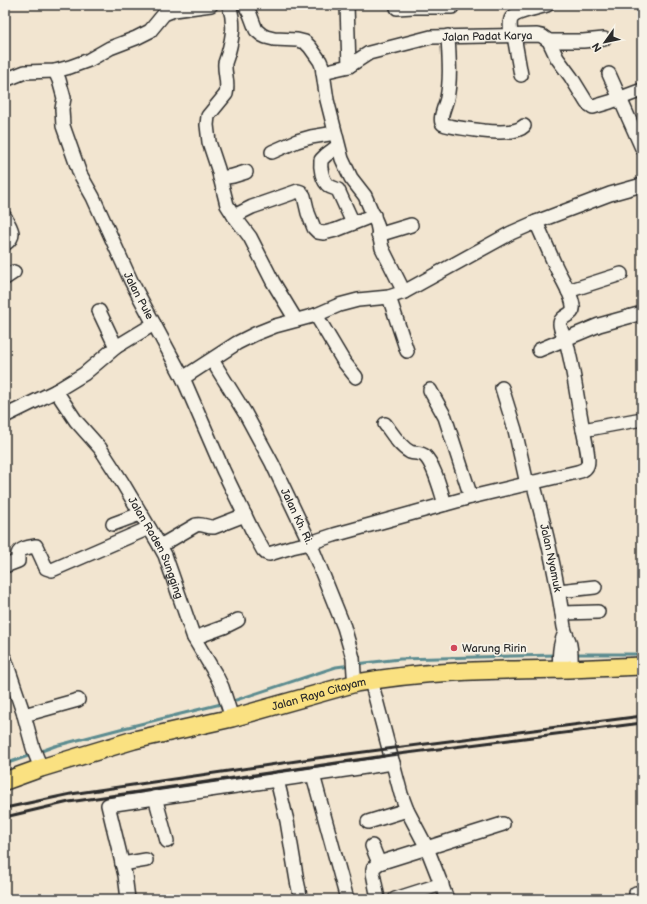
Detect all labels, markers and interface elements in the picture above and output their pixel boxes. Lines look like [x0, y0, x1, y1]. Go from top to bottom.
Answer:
north arrow [585, 22, 625, 62]
street label: Jalan Padat Karya [442, 29, 532, 43]
text: N [589, 40, 605, 54]
street label: Jalan Pule [121, 270, 157, 322]
street label: Jalan Kh. Ri. [278, 486, 316, 546]
street label: Jalan Raden Sungging [126, 494, 186, 600]
street label: Jalan Nyamuk [537, 522, 565, 594]
place label: Warung Ririn [462, 642, 526, 655]
marker: Warung Ririn [449, 643, 459, 653]
street label: Jalan Raya Citayam [270, 675, 367, 713]

